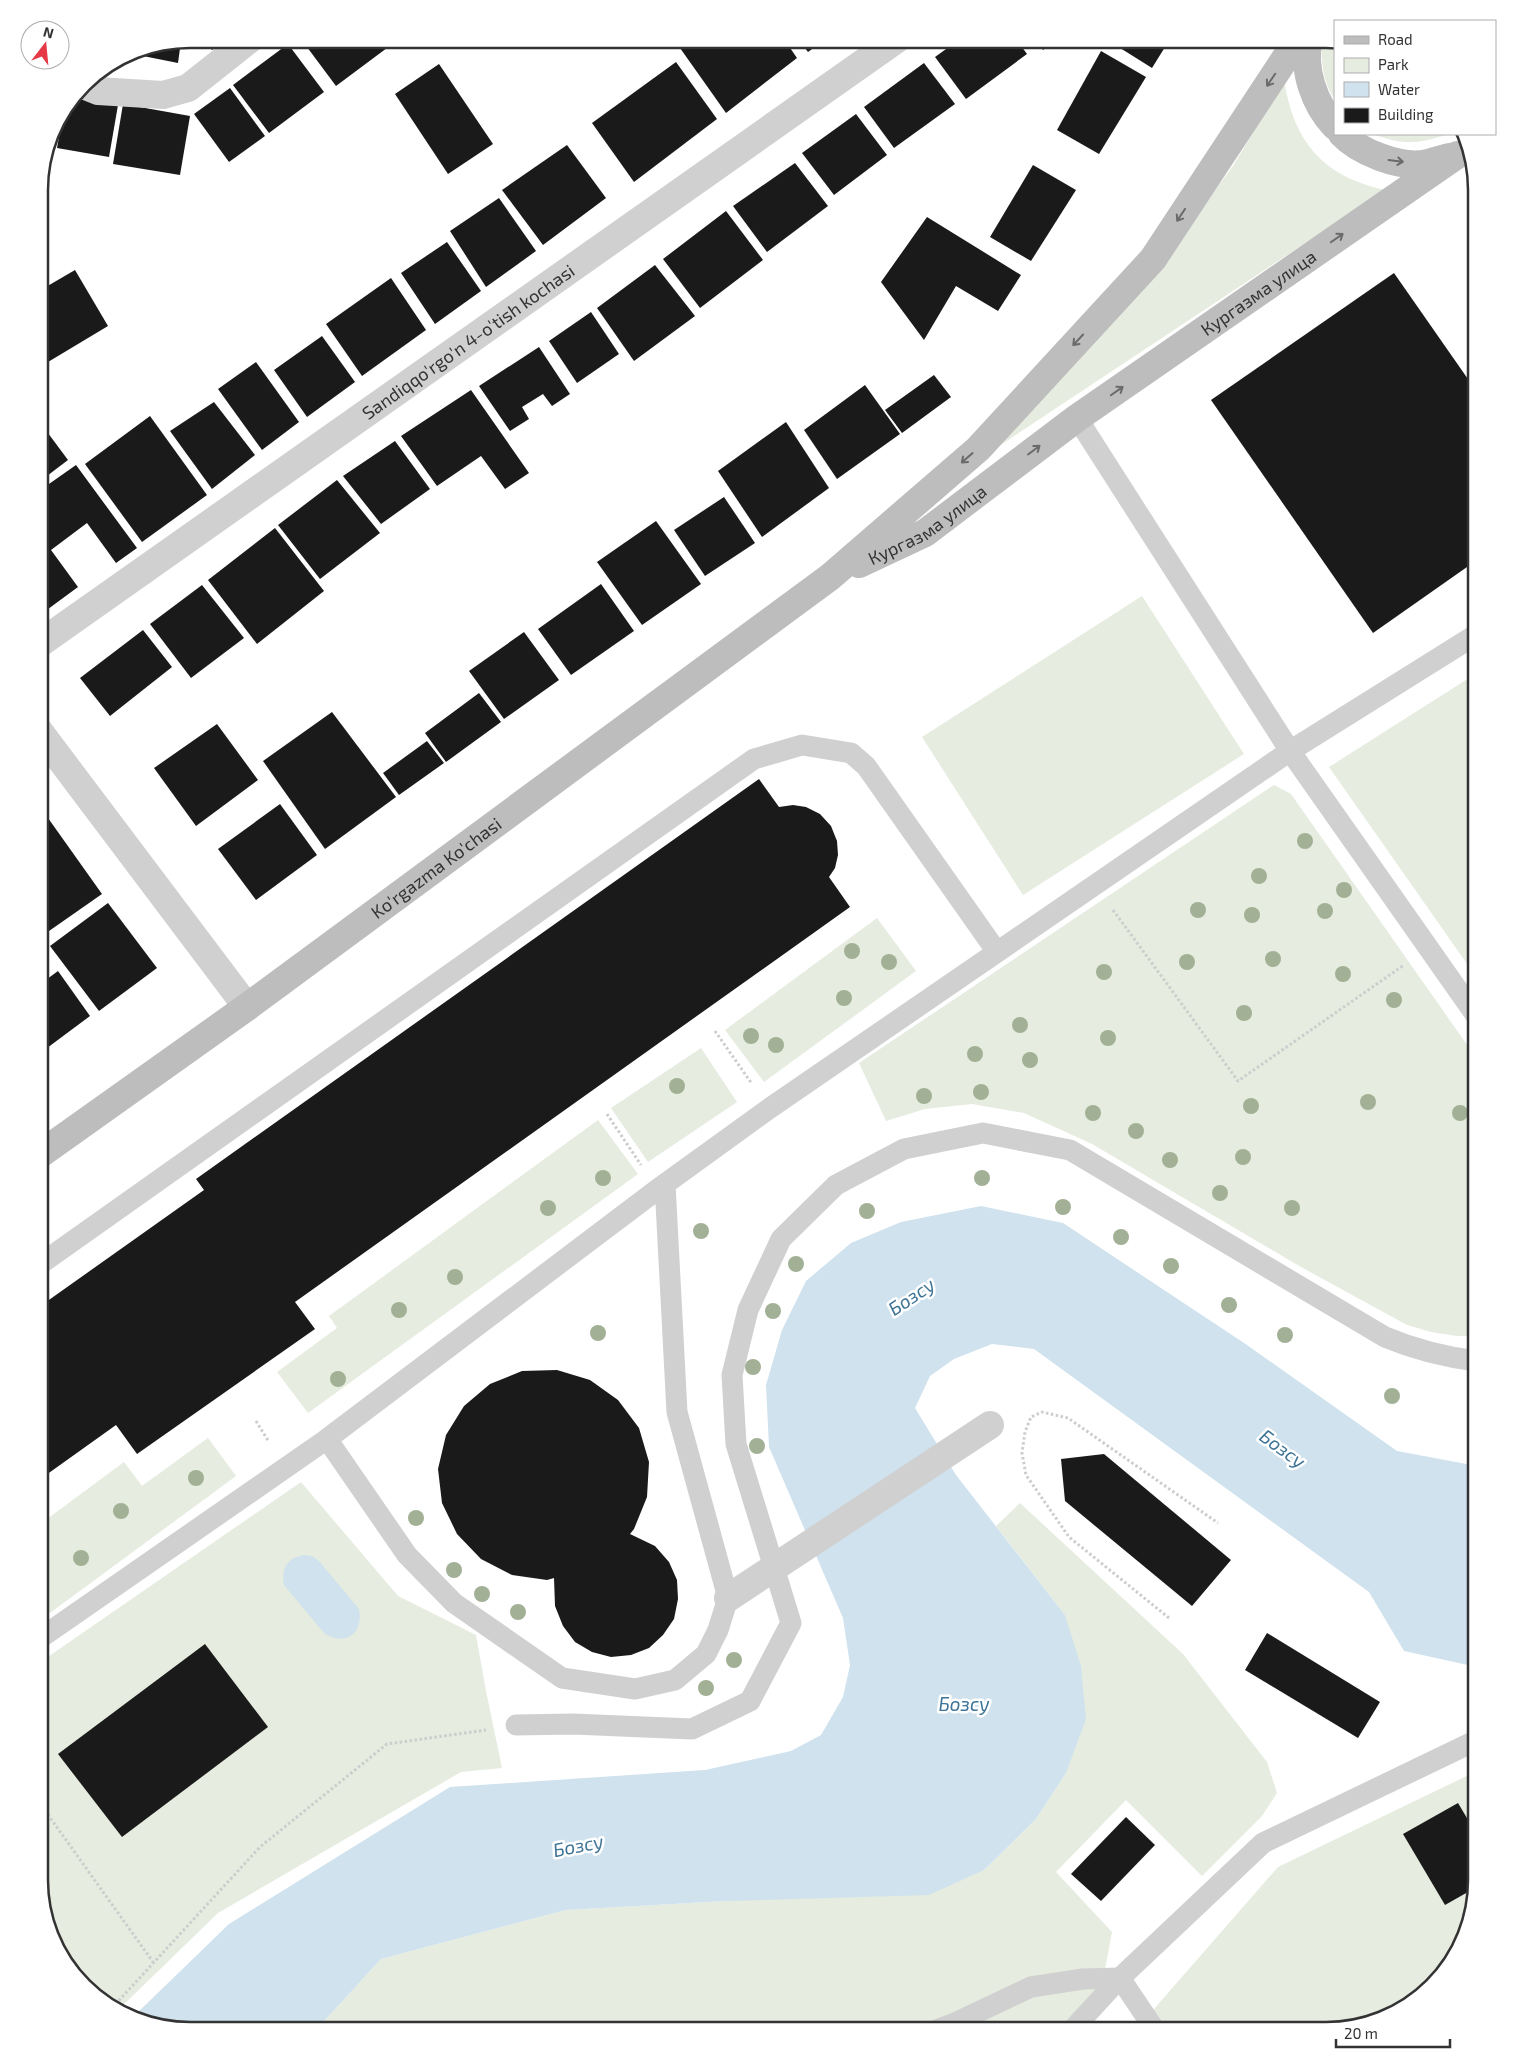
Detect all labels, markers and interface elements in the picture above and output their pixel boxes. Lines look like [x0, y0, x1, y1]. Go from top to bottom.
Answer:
north arrow [20, 20, 70, 70]
legend [1334, 20, 1496, 135]
text: N [42, 22, 56, 42]
text: Road [1378, 30, 1413, 48]
text: Park [1378, 55, 1409, 73]
one-way arrow [1266, 72, 1276, 86]
text: Water [1378, 80, 1420, 98]
text: Building [1378, 105, 1434, 123]
one-way arrow [1387, 156, 1403, 166]
one-way arrow [1176, 208, 1187, 222]
one-way arrow [1329, 233, 1343, 243]
street label: Кургазма улица [1196, 245, 1320, 340]
street label: Sandiqqo'rgo'n 4-o'tish kochasi [358, 259, 578, 424]
one-way arrow [1072, 334, 1084, 346]
one-way arrow [1109, 386, 1123, 396]
one-way arrow [1027, 445, 1040, 456]
one-way arrow [961, 453, 974, 464]
street label: Кургазма улица [864, 480, 991, 569]
street label: Ko'rgazma Ko'chasi [366, 812, 505, 923]
water label: Бозсу [883, 1272, 939, 1320]
water label: Бозсу [1256, 1424, 1310, 1472]
water label: Бозсу [939, 1692, 989, 1715]
water label: Бозсу [551, 1829, 605, 1861]
scale bar [1336, 2016, 1450, 2048]
text: 20 m [1344, 2024, 1378, 2042]

